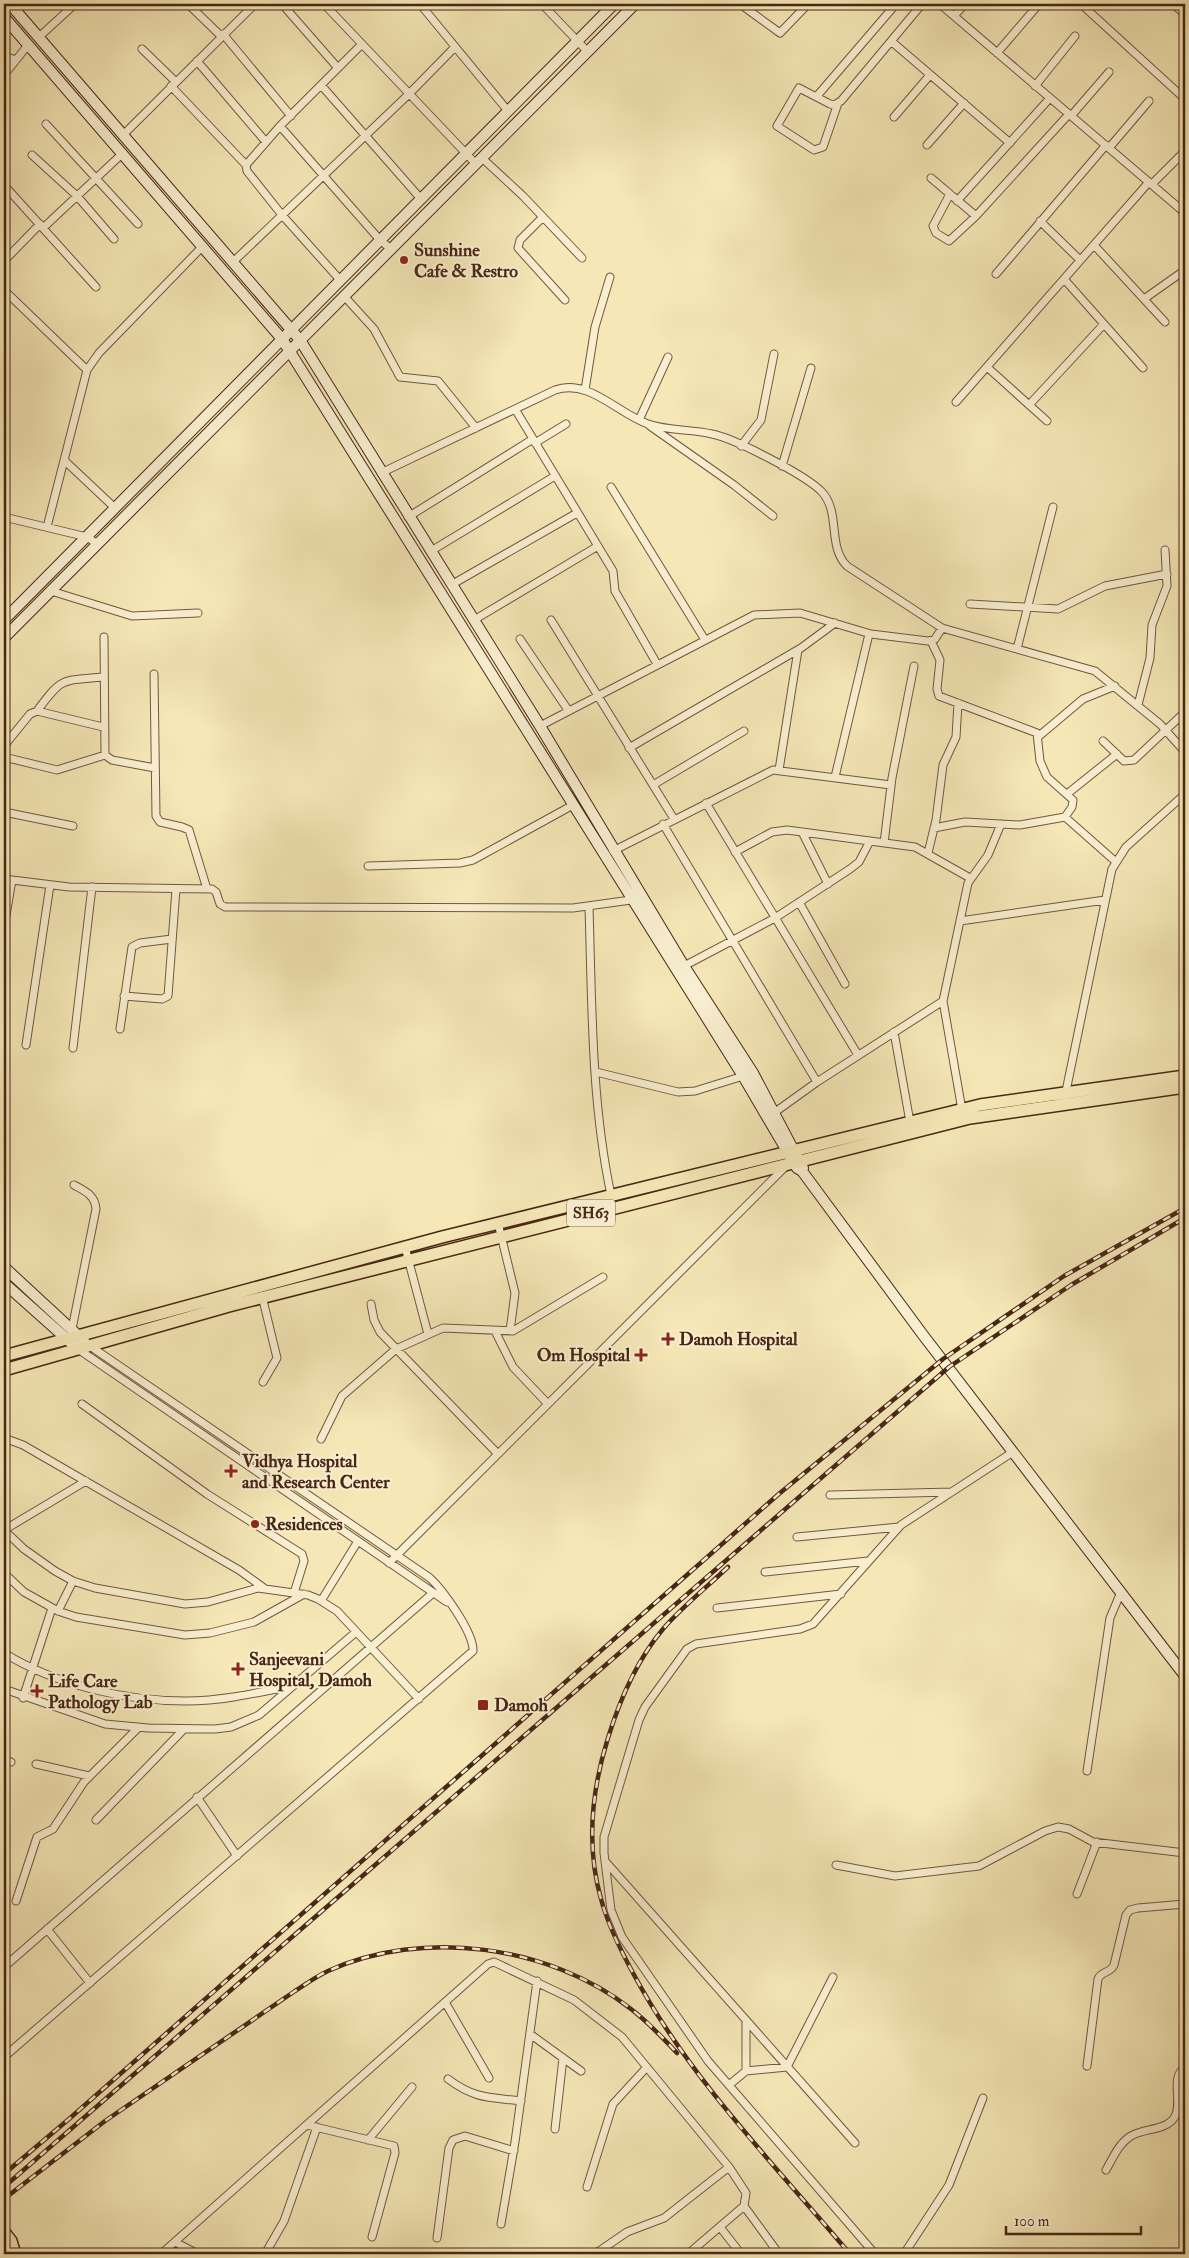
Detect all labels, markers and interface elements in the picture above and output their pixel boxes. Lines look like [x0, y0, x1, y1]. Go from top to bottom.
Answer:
place label: Sunshine Cafe & Restro [414, 239, 518, 283]
marker: Sunshine Cafe & Restro [398, 254, 410, 266]
road number: SH63 [567, 1200, 615, 1226]
place label: Damoh Hospital [679, 1328, 798, 1351]
marker: Damoh Hospital [661, 1332, 675, 1346]
place label: Om Hospital [537, 1344, 630, 1367]
marker: Om Hospital [634, 1348, 648, 1362]
place label: Vidhya Hospital and Research Center [241, 1450, 390, 1494]
marker: Vidhya Hospital and Research Center [224, 1464, 238, 1478]
place label: Residences [265, 1513, 343, 1536]
marker: Residences [249, 1518, 261, 1530]
place label: Sanjeevani Hospital, Damoh [249, 1648, 372, 1692]
marker: Sanjeevani Hospital, Damoh [231, 1662, 245, 1676]
place label: Life Care Pathology Lab [48, 1670, 153, 1714]
marker: Life Care Pathology Lab [30, 1684, 44, 1698]
place label: Damoh [494, 1694, 549, 1717]
marker: Damoh [476, 1698, 490, 1712]
scale bar [1006, 2203, 1142, 2235]
text: 100 m [1014, 2212, 1050, 2231]

